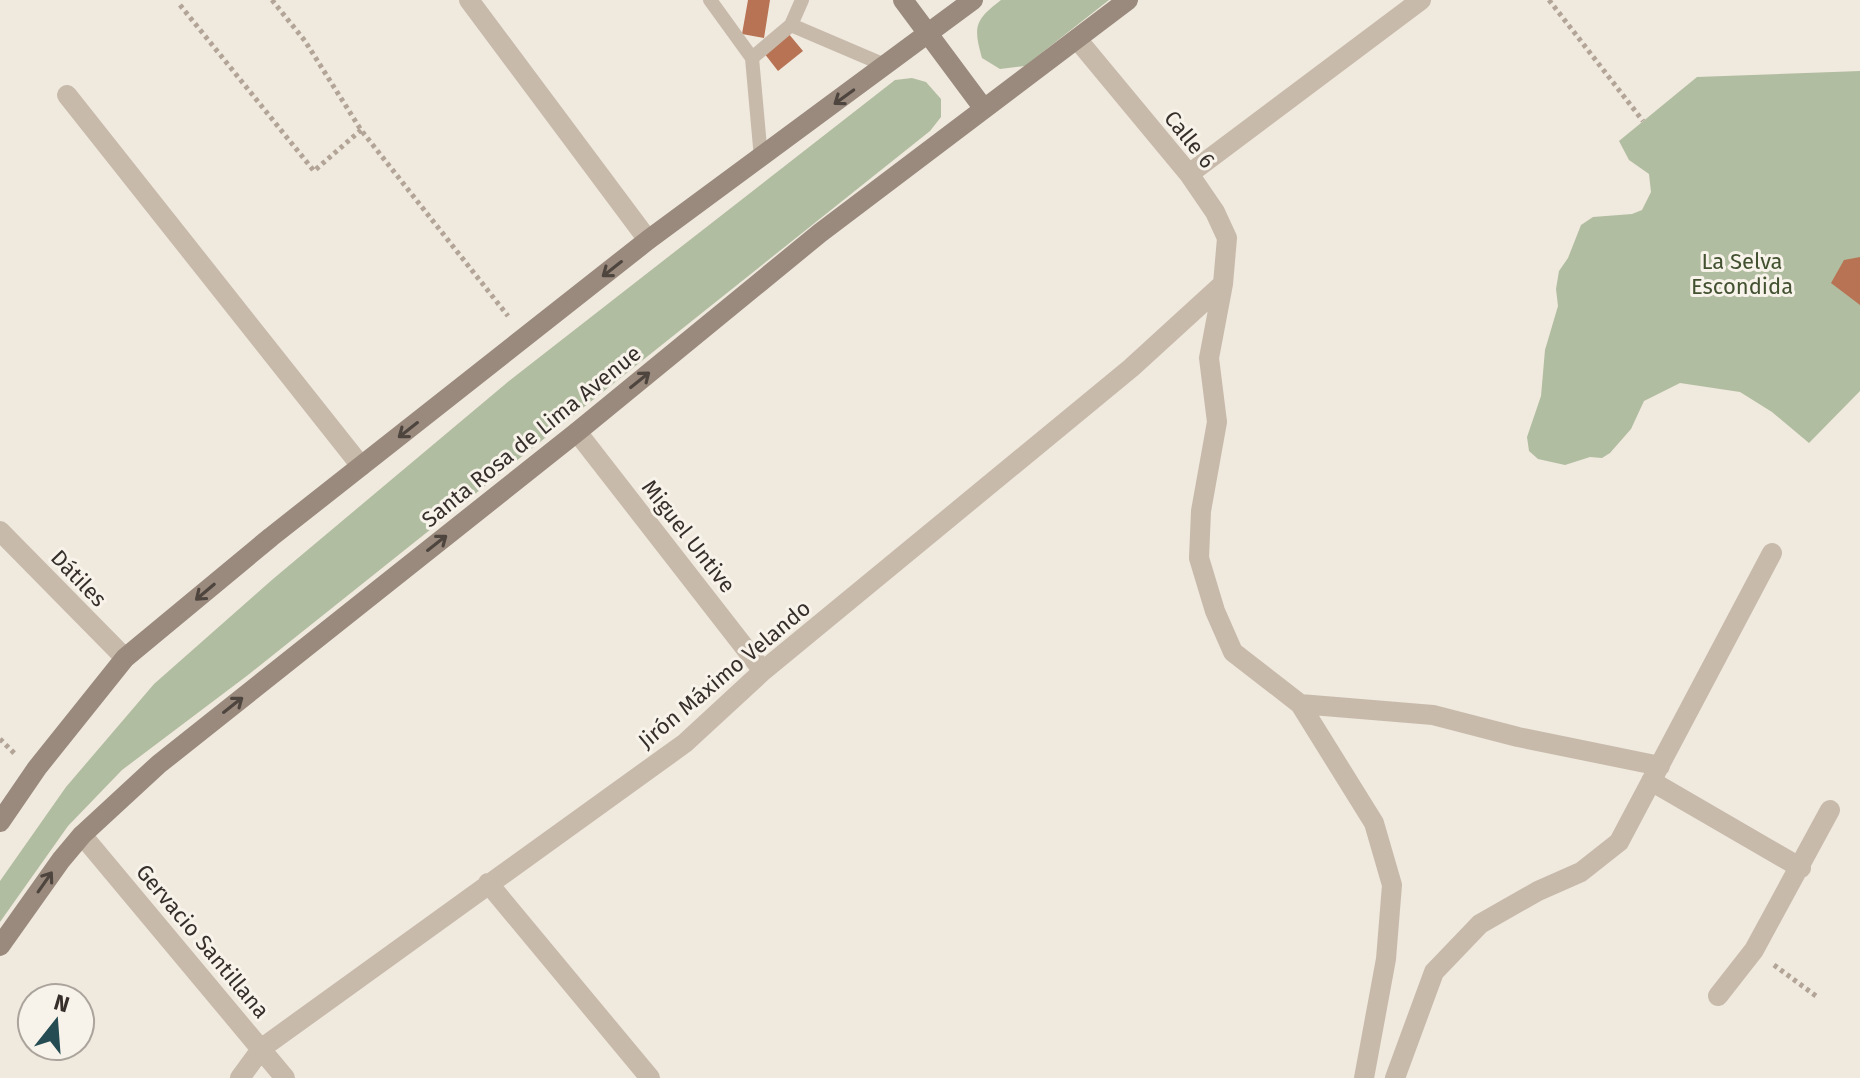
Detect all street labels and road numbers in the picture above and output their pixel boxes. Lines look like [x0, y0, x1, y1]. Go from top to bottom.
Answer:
street label: Calle 6 [1158, 105, 1221, 174]
street label: Santa Rosa de Lima Avenue [416, 340, 646, 533]
street label: Miguel Untive [636, 474, 741, 598]
street label: Dátiles [45, 544, 112, 612]
street label: Jirón Máximo Velando [633, 594, 816, 754]
street label: Gervacio Santillana [130, 859, 275, 1024]

